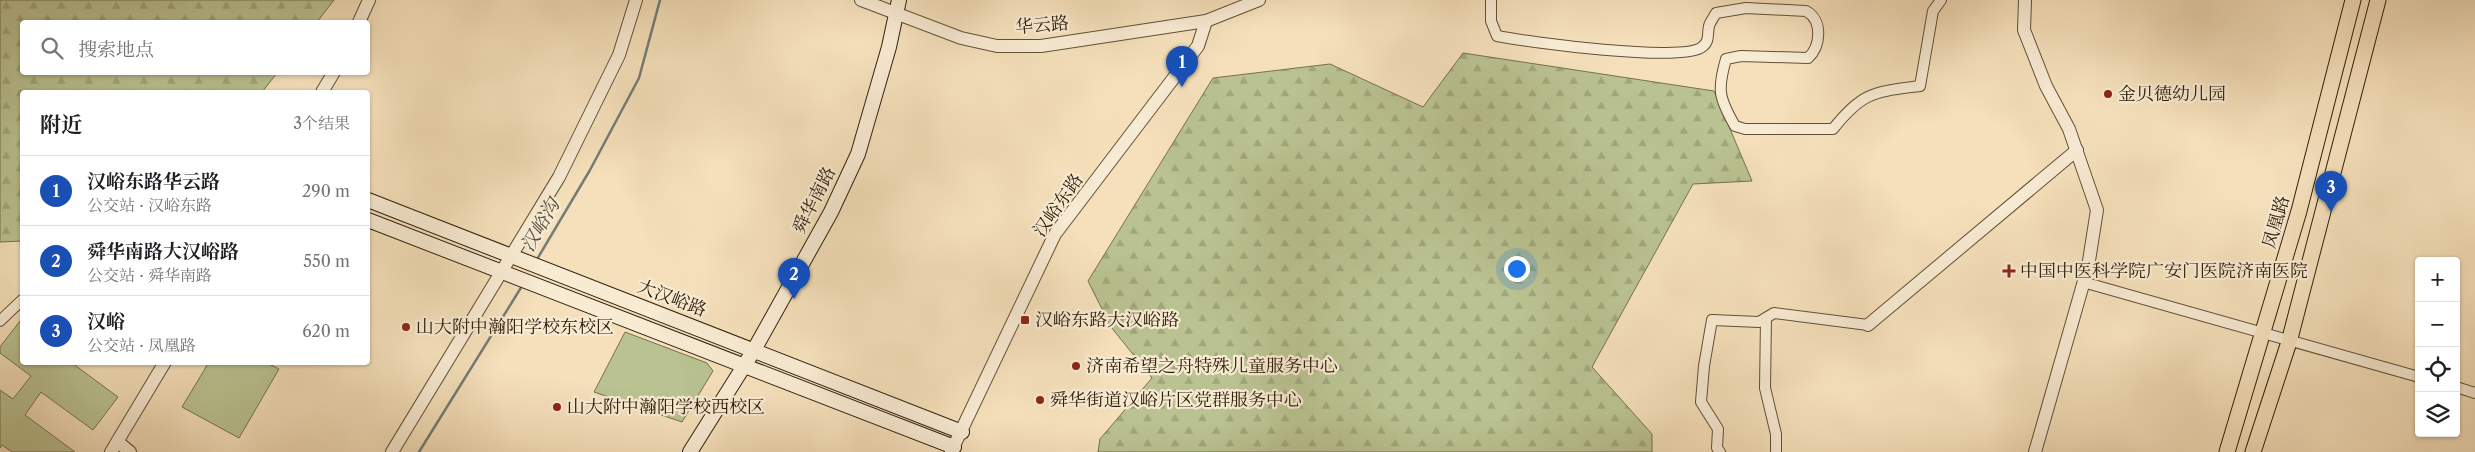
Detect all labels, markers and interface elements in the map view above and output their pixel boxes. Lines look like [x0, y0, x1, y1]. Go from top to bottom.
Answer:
street label: 华云路 [1014, 12, 1070, 38]
search box [20, 20, 370, 75]
icon: search [38, 34, 66, 62]
text: 搜索地点 [78, 38, 154, 61]
pin: 1 [1166, 46, 1198, 87]
place label: 金贝德幼儿园 [2118, 83, 2226, 105]
marker: 金贝德幼儿园 [2102, 88, 2114, 100]
text: 附近 [40, 112, 82, 137]
text: 3个结果 [293, 113, 350, 133]
street label: 舜华南路 [788, 163, 840, 237]
street label: 汉峪东路 [1028, 169, 1088, 241]
text: 汉峪东路华云路 [87, 170, 220, 193]
pin: 3 [2315, 171, 2347, 212]
text: 1 [52, 181, 60, 201]
text: 290 m [302, 181, 350, 201]
water label: 汉峪沟 [516, 192, 566, 255]
street label: 凤凰路 [2258, 193, 2294, 251]
text: 公交站 · 汉峪东路 [87, 195, 212, 215]
text: 舜华南路大汉峪路 [87, 240, 239, 263]
text: 2 [51, 251, 61, 271]
text: 550 m [303, 251, 350, 271]
your location [1504, 256, 1530, 282]
map controls [2415, 257, 2460, 437]
button: + [2415, 257, 2460, 302]
pin: 2 [778, 258, 810, 299]
place label: 中国中医科学院广安门医院济南医院 [2020, 260, 2308, 282]
marker: 中国中医科学院广安门医院济南医院 [2002, 264, 2016, 278]
text: 公交站 · 舜华南路 [87, 265, 212, 285]
street label: 大汉峪路 [634, 275, 710, 321]
button: − [2415, 302, 2460, 347]
place label: 汉峪东路大汉峪路 [1035, 309, 1179, 331]
text: 汉峪 [87, 310, 125, 333]
marker: 汉峪东路大汉峪路 [1019, 314, 1031, 326]
place label: 山大附中瀚阳学校东校区 [416, 316, 614, 338]
text: 3 [51, 321, 61, 341]
text: 620 m [302, 321, 350, 341]
marker: 山大附中瀚阳学校东校区 [400, 321, 412, 333]
text: 公交站 · 凤凰路 [87, 335, 196, 355]
button: locate [2415, 347, 2460, 392]
place label: 济南希望之舟特殊儿童服务中心 [1086, 355, 1338, 377]
marker: 济南希望之舟特殊儿童服务中心 [1070, 360, 1082, 372]
place label: 舜华街道汉峪片区党群服务中心 [1050, 389, 1302, 411]
button: layers [2415, 392, 2460, 437]
marker: 舜华街道汉峪片区党群服务中心 [1034, 394, 1046, 406]
place label: 山大附中瀚阳学校西校区 [567, 396, 765, 418]
marker: 山大附中瀚阳学校西校区 [551, 401, 563, 413]

